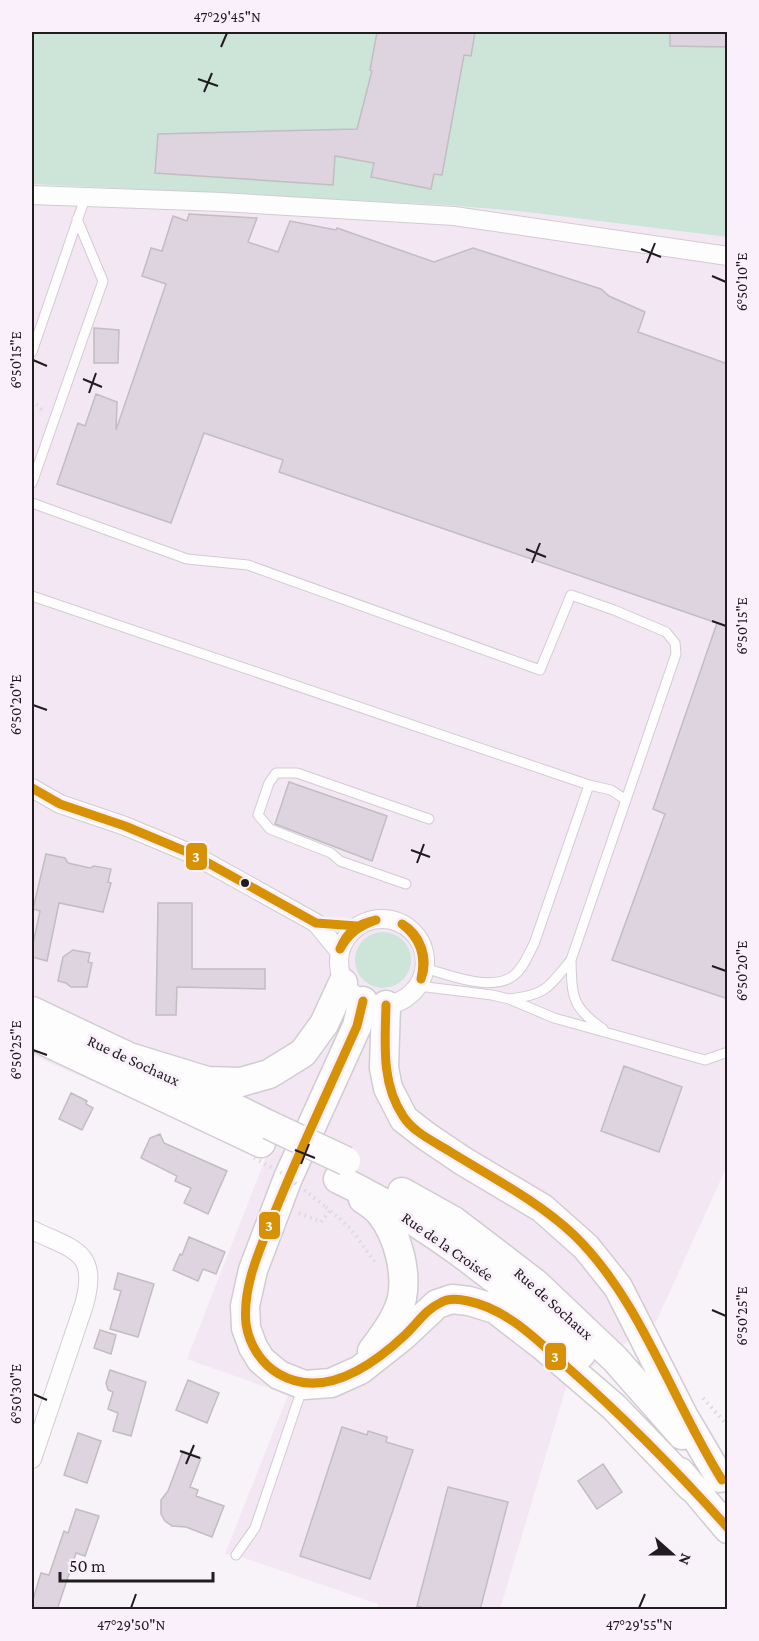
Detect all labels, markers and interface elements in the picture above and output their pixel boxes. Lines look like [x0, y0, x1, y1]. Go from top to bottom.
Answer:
text: 47°29'45"N [193, 9, 261, 25]
text: 6°50'10"E [734, 253, 750, 311]
text: 6°50'15"E [8, 331, 24, 389]
text: 6°50'15"E [734, 597, 750, 655]
text: 6°50'20"E [8, 675, 24, 735]
line badge: 3 [185, 842, 208, 871]
text: 3 [192, 848, 200, 865]
unlabelled marker [239, 877, 251, 889]
text: 6°50'20"E [734, 941, 750, 1001]
text: 6°50'25"E [8, 1020, 24, 1080]
street label: Rue de Sochaux [85, 1032, 183, 1089]
street label: Rue de la Croisée [399, 1209, 497, 1284]
line badge: 3 [258, 1211, 281, 1240]
text: 3 [265, 1217, 273, 1234]
street label: Rue de Sochaux [511, 1264, 597, 1343]
text: 6°50'25"E [734, 1286, 750, 1346]
line badge: 3 [544, 1342, 567, 1371]
text: 3 [551, 1348, 559, 1365]
text: 6°50'30"E [8, 1364, 24, 1424]
north arrow [642, 1524, 702, 1584]
scale bar [60, 1545, 213, 1583]
text: N [676, 1551, 695, 1567]
text: 50 m [69, 1556, 106, 1576]
text: 47°29'50"N [97, 1617, 165, 1633]
text: 47°29'55"N [605, 1617, 673, 1633]

